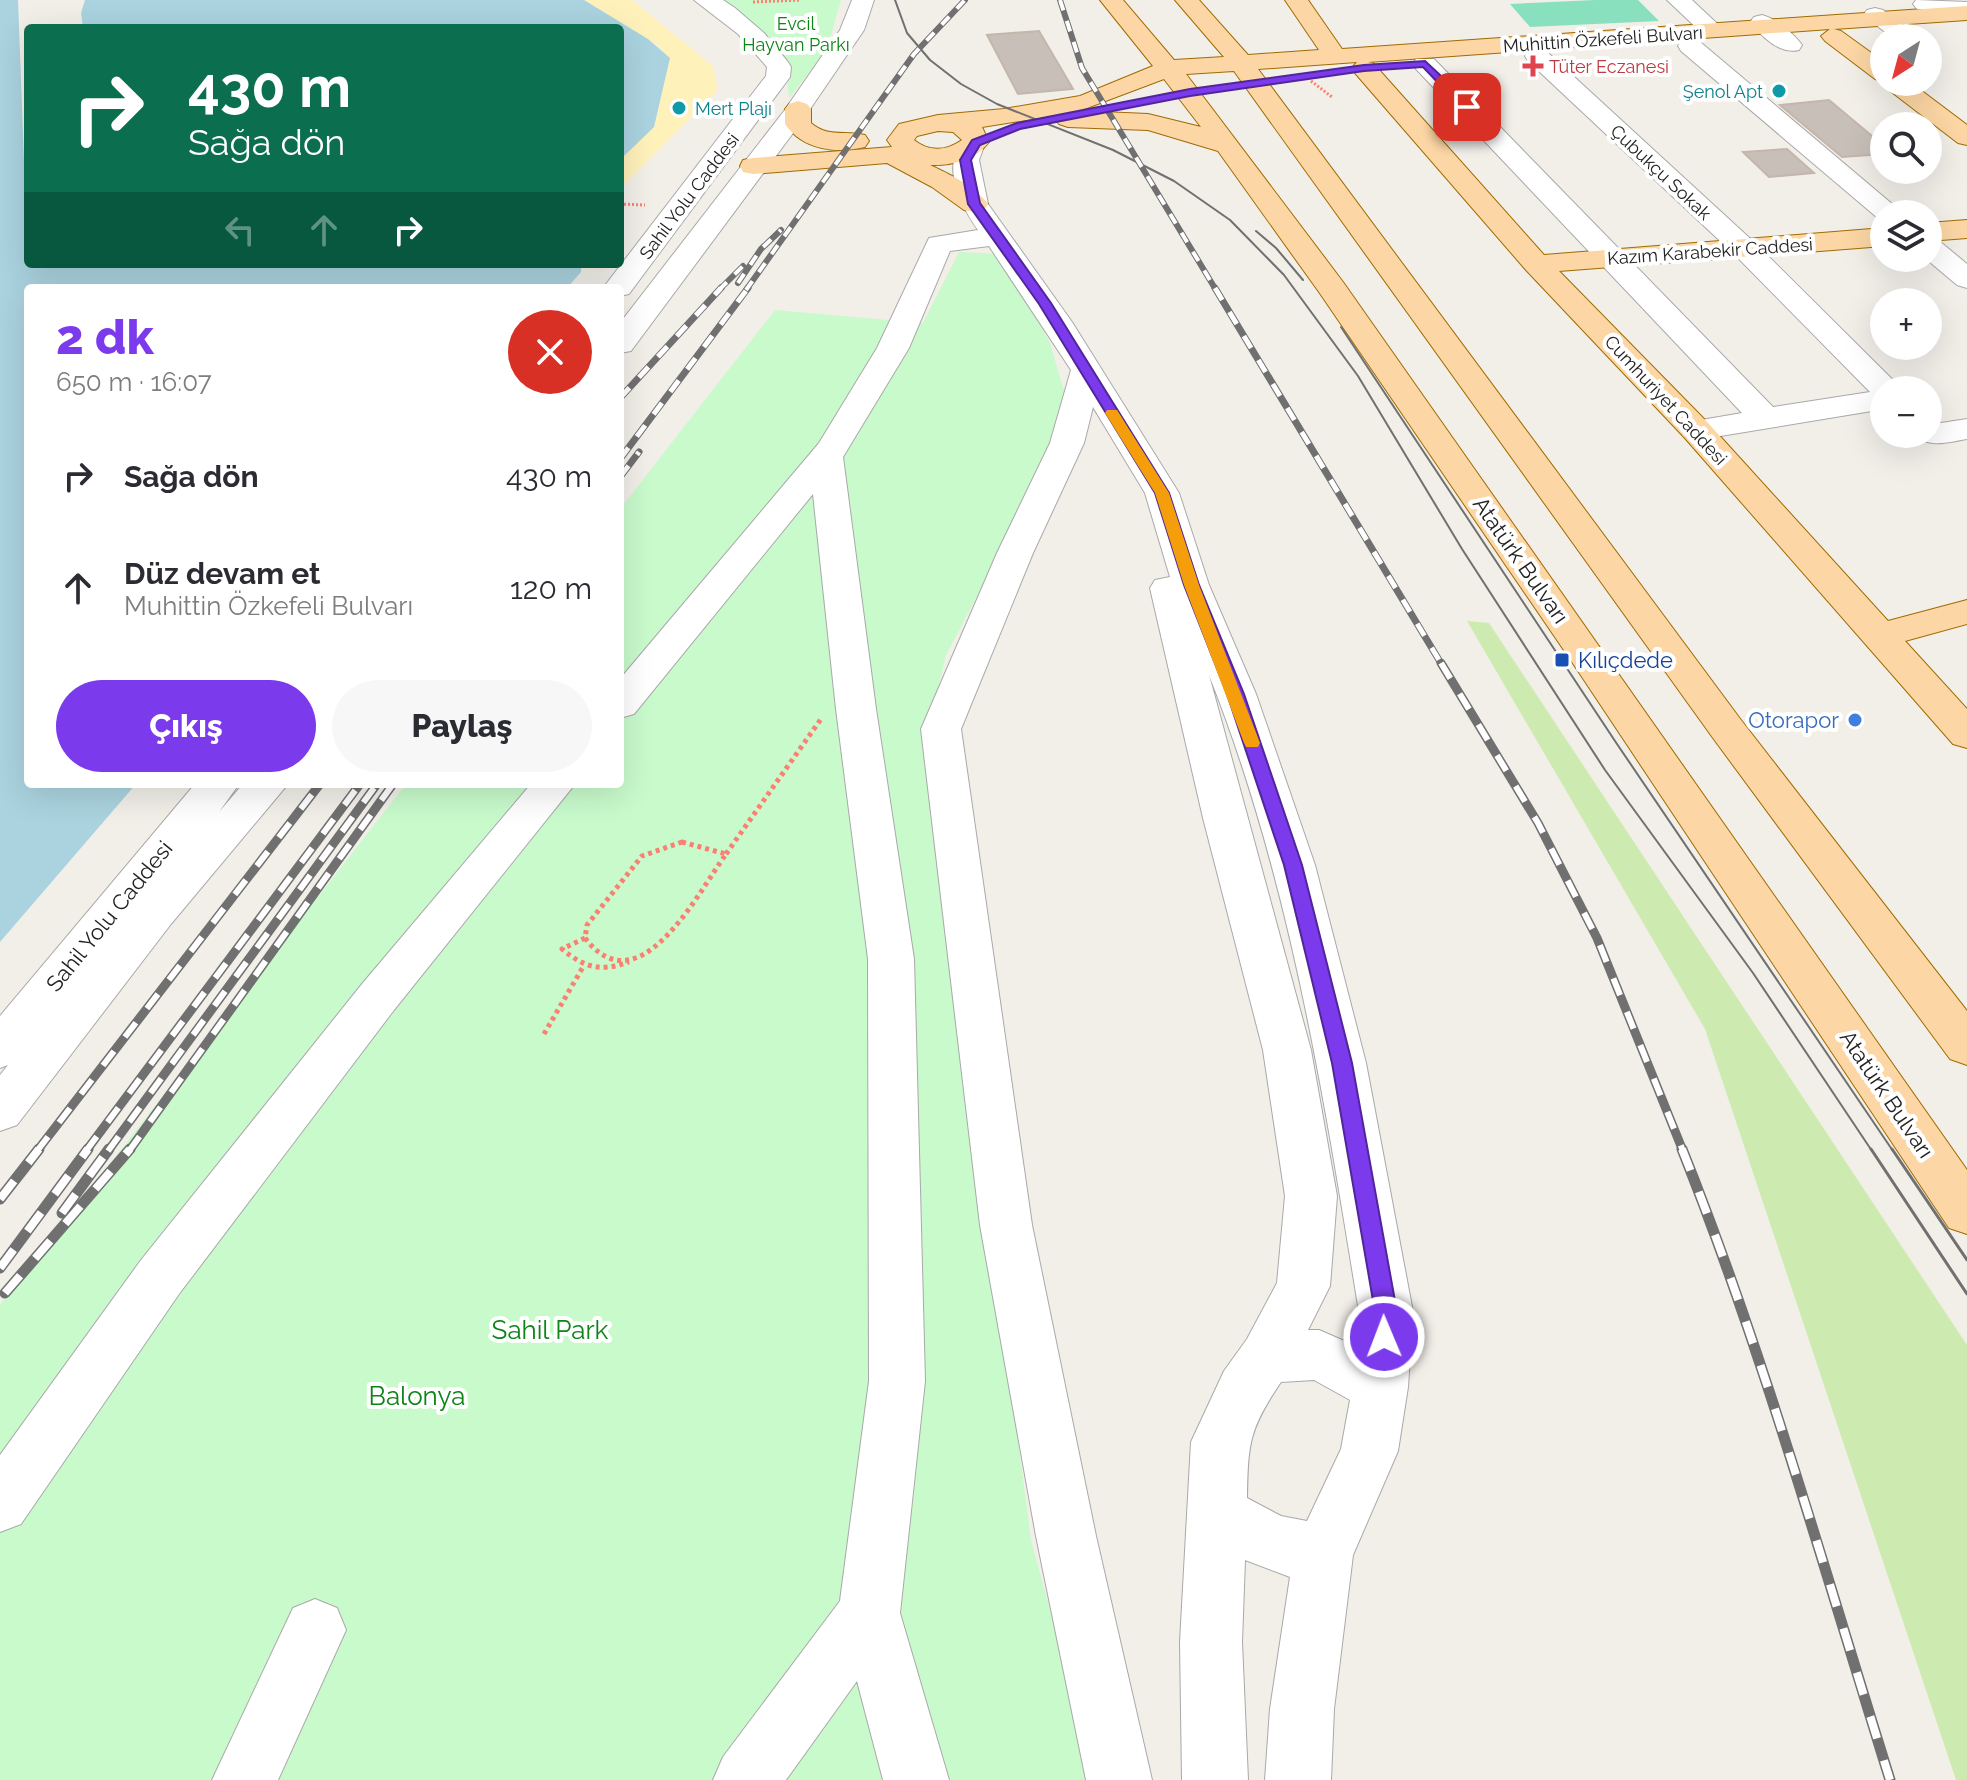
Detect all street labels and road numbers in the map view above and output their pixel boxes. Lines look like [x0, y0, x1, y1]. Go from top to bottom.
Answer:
street label: Muhittin Özkefeli Bulvarı [1502, 22, 1704, 56]
street label: Çubukçu Sokak [1606, 120, 1716, 224]
street label: Sahil Yolu Caddesi [635, 129, 743, 263]
street label: Kazım Karabekir Caddesi [1606, 233, 1814, 269]
street label: Cumhuriyet Caddesi [1601, 331, 1731, 469]
street label: Atatürk Bulvarı [1468, 492, 1574, 628]
street label: Sahil Yolu Caddesi [40, 836, 178, 996]
street label: Atatürk Bulvarı [1835, 1025, 1939, 1163]

